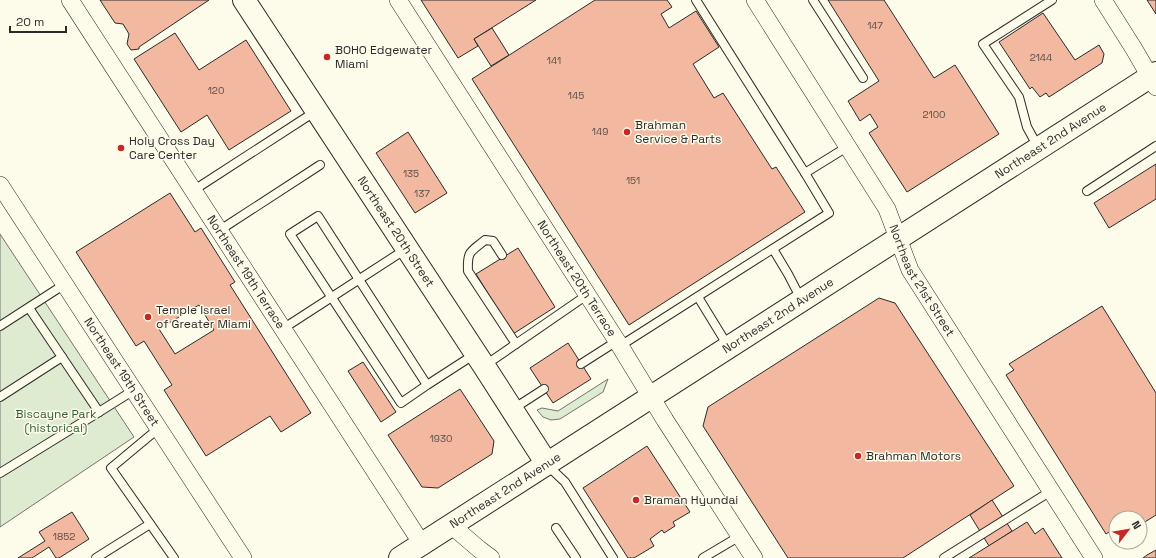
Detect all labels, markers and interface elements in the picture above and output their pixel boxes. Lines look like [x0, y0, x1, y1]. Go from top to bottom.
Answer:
scale bar [10, 8, 66, 34]
text: 20 m [16, 14, 44, 30]
house number: 147 [867, 19, 883, 32]
place label: BOHO Edgewater Miami [335, 42, 433, 72]
house number: 2144 [1030, 51, 1052, 64]
marker: BOHO Edgewater Miami [322, 52, 332, 62]
house number: 141 [547, 54, 561, 67]
house number: 120 [208, 84, 224, 97]
house number: 145 [568, 89, 584, 102]
street label: Northeast 2nd Avenue [992, 99, 1109, 182]
house number: 2100 [922, 108, 946, 121]
place label: Brahman Service & Parts [635, 117, 721, 147]
house number: 149 [592, 125, 608, 138]
marker: Brahman Service & Parts [622, 127, 632, 137]
place label: Holy Cross Day Care Center [129, 133, 215, 163]
marker: Holy Cross Day Care Center [116, 143, 126, 153]
house number: 135 [403, 167, 419, 180]
street label: Northeast 20th Street [354, 173, 438, 290]
house number: 151 [626, 174, 640, 187]
house number: 137 [414, 187, 430, 200]
street label: Northeast 19th Terrace [203, 212, 289, 332]
street label: Northeast 20th Terrace [534, 217, 620, 340]
street label: Northeast 21st Street [886, 222, 958, 339]
street label: Northeast 2nd Avenue [719, 274, 837, 357]
place label: Temple Israel of Greater Miami [156, 302, 251, 332]
marker: Temple Israel of Greater Miami [143, 312, 153, 322]
street label: Northeast 19th Street [80, 314, 163, 429]
park label: Biscayne Park (historical) [16, 406, 97, 436]
house number: 1930 [430, 432, 452, 445]
place label: Brahman Motors [866, 448, 961, 464]
street label: Northeast 2nd Avenue [446, 449, 564, 532]
marker: Brahman Motors [853, 451, 863, 461]
place label: Braman Hyundai [644, 492, 738, 508]
marker: Braman Hyundai [631, 495, 641, 505]
north arrow [1108, 510, 1148, 550]
text: N [1129, 518, 1144, 532]
house number: 1852 [53, 530, 75, 543]

